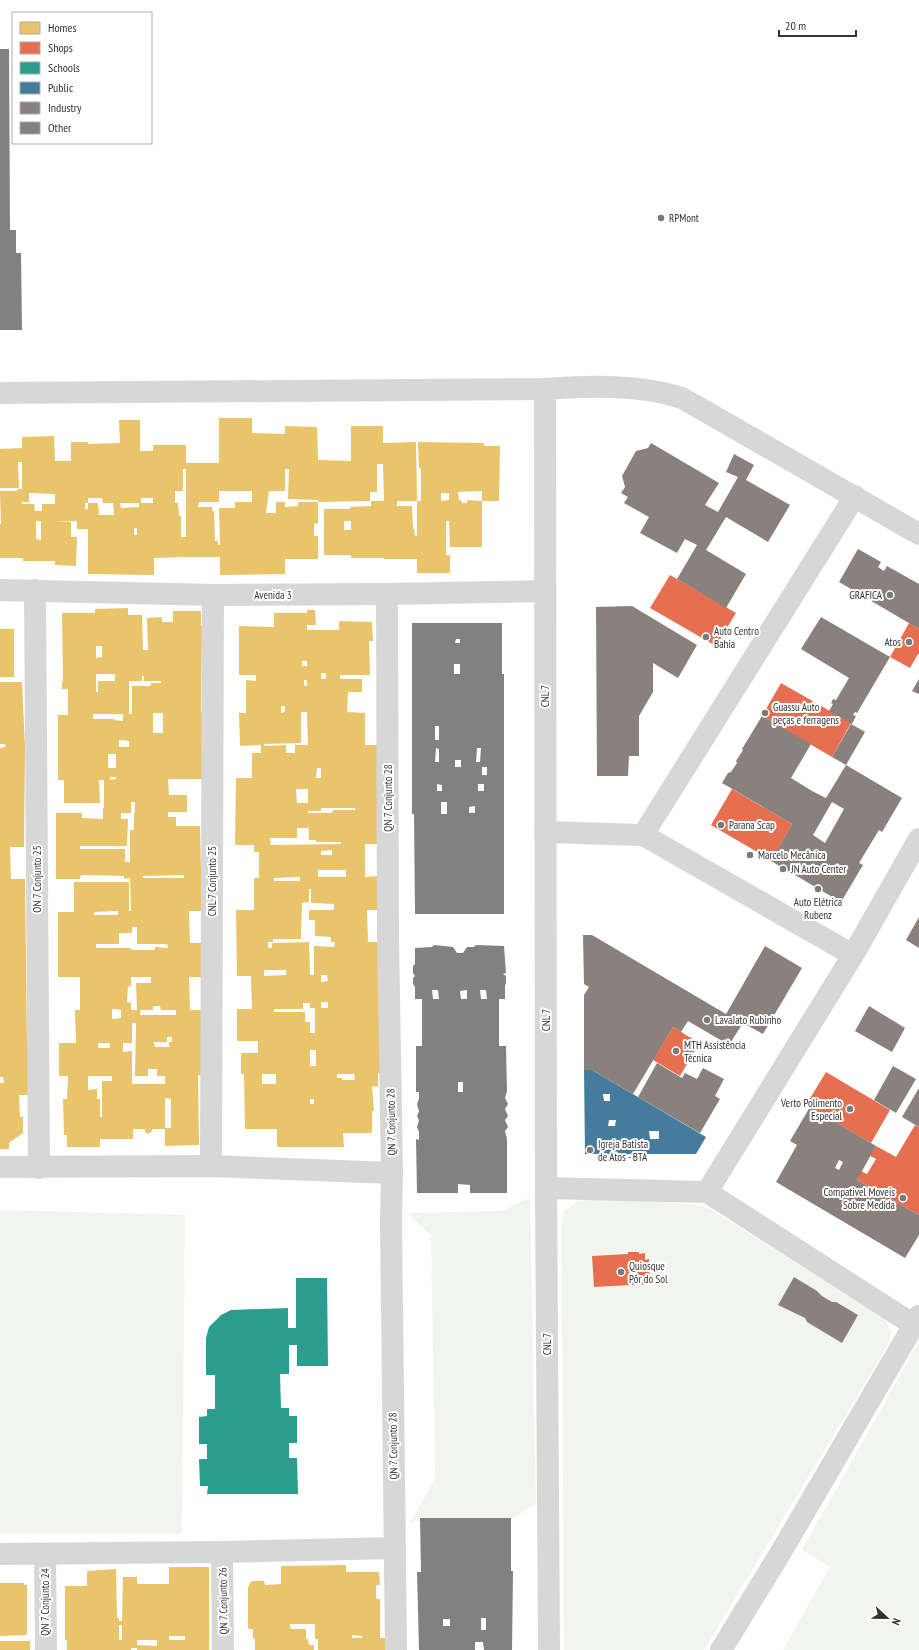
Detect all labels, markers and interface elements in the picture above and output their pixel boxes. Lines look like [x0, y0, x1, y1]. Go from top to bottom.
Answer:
legend [12, 12, 152, 144]
scale bar [779, 12, 856, 38]
text: 20 m [785, 18, 806, 33]
text: Homes [48, 20, 76, 35]
text: Shops [48, 40, 73, 55]
text: Schools [48, 60, 80, 75]
text: Public [48, 80, 74, 95]
text: Industry [48, 100, 82, 115]
text: Other [48, 120, 72, 135]
place label: RPMont [669, 211, 699, 225]
marker: RPMont [656, 213, 666, 223]
street label: Avenida 3 [254, 588, 292, 602]
place label: GRAFICA [849, 588, 883, 602]
marker: GRAFICA [885, 590, 895, 600]
place label: Auto Centro Bahia [714, 624, 759, 651]
marker: Auto Centro Bahia [701, 632, 711, 642]
place label: Atos [885, 635, 901, 649]
marker: Atos [904, 637, 914, 647]
street label: CNL 7 [538, 685, 552, 707]
place label: Guassu Auto peças e ferragens [773, 700, 839, 727]
marker: Guassu Auto peças e ferragens [760, 708, 770, 718]
street label: QN 7 Conjunto 28 [381, 764, 395, 832]
place label: Parana Scap [729, 818, 775, 832]
marker: Parana Scap [716, 820, 726, 830]
street label: ON 7 Conjunto 25 [30, 845, 44, 913]
street label: CNL 7 Conjunto 25 [205, 846, 219, 916]
place label: Marcelo Mecânica [758, 848, 826, 862]
marker: Marcelo Mecânica [745, 850, 755, 860]
place label: JN Auto Center [790, 862, 846, 876]
marker: JN Auto Center [778, 864, 788, 874]
marker: Auto Elétrica Rubenz [813, 884, 823, 894]
place label: Auto Elétrica Rubenz [794, 895, 842, 922]
street label: CNL 7 [539, 1009, 553, 1031]
place label: LavaJato Rubinho [715, 1013, 781, 1027]
marker: LavaJato Rubinho [702, 1015, 712, 1025]
place label: MTH Assistência Técnica [684, 1038, 746, 1065]
marker: MTH Assistência Técnica [671, 1046, 681, 1056]
street label: QN 7 Conjunto 28 [383, 1088, 399, 1156]
place label: Verto Polimento Especial [780, 1096, 842, 1123]
marker: Verto Polimento Especial [845, 1104, 855, 1114]
place label: Igreja Batista de Atos - BTA [598, 1137, 648, 1164]
marker: Igreja Batista de Atos - BTA [585, 1145, 595, 1155]
place label: Compativel Moveis Sobre Medida [823, 1185, 895, 1212]
marker: Compativel Moveis Sobre Medida [898, 1193, 908, 1203]
place label: Quiosque Pôr do Sol [629, 1259, 668, 1286]
marker: Quiosque Pôr do Sol [616, 1267, 626, 1277]
street label: CNL 7 [540, 1333, 554, 1355]
street label: QN 7 Conjunto 28 [385, 1412, 401, 1480]
street label: QN 7 Conjunto 26 [215, 1567, 231, 1635]
street label: QN 7 Conjunto 24 [38, 1568, 52, 1636]
north arrow [867, 1598, 907, 1638]
text: N [889, 1616, 904, 1627]

